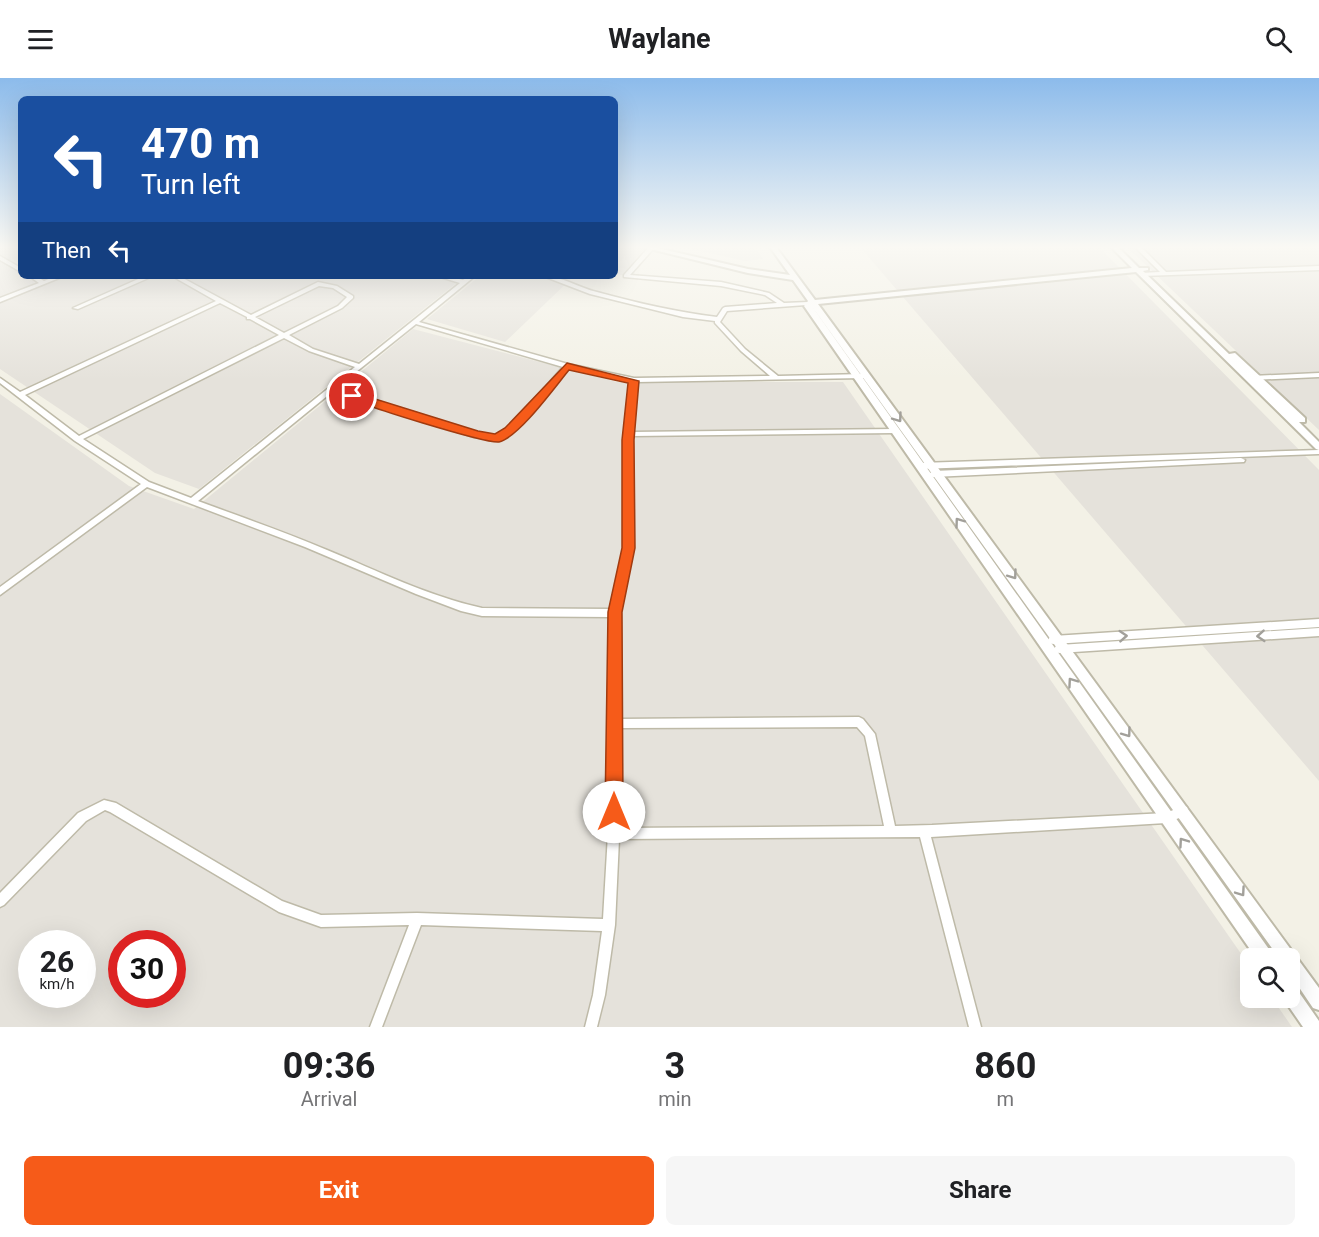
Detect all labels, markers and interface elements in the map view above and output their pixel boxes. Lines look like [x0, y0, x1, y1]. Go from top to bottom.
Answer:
icon: menu [24, 23, 57, 56]
text: Waylane [608, 23, 711, 55]
icon: search [1262, 23, 1295, 56]
text: 470 m [141, 119, 260, 168]
icon: left [42, 120, 120, 198]
text: Turn left [141, 169, 241, 201]
icon: left [103, 234, 136, 267]
text: Then [42, 238, 91, 263]
pin [326, 370, 377, 421]
icon: arrive [335, 379, 368, 412]
one-way arrow [891, 411, 902, 422]
one-way arrow [955, 518, 966, 529]
one-way arrow [1006, 569, 1017, 580]
one-way arrow [1118, 629, 1127, 642]
one-way arrow [1256, 629, 1265, 642]
one-way arrow [1068, 677, 1079, 688]
one-way arrow [1120, 727, 1131, 738]
position arrow [582, 780, 646, 844]
one-way arrow [1179, 838, 1190, 849]
one-way arrow [1234, 885, 1245, 896]
speed limit sign: 30 [108, 930, 186, 1008]
text: 26 [40, 944, 74, 979]
map controls [1240, 948, 1300, 1008]
button: search [1240, 948, 1300, 1008]
text: km/h [39, 975, 75, 993]
text: 09:36 [283, 1045, 375, 1087]
text: 3 [665, 1045, 685, 1087]
text: 860 [974, 1045, 1036, 1087]
text: Arrival [301, 1087, 357, 1111]
text: min [658, 1087, 692, 1111]
text: m [997, 1087, 1014, 1111]
button: Exit [24, 1156, 654, 1225]
button: Share [666, 1156, 1295, 1225]

